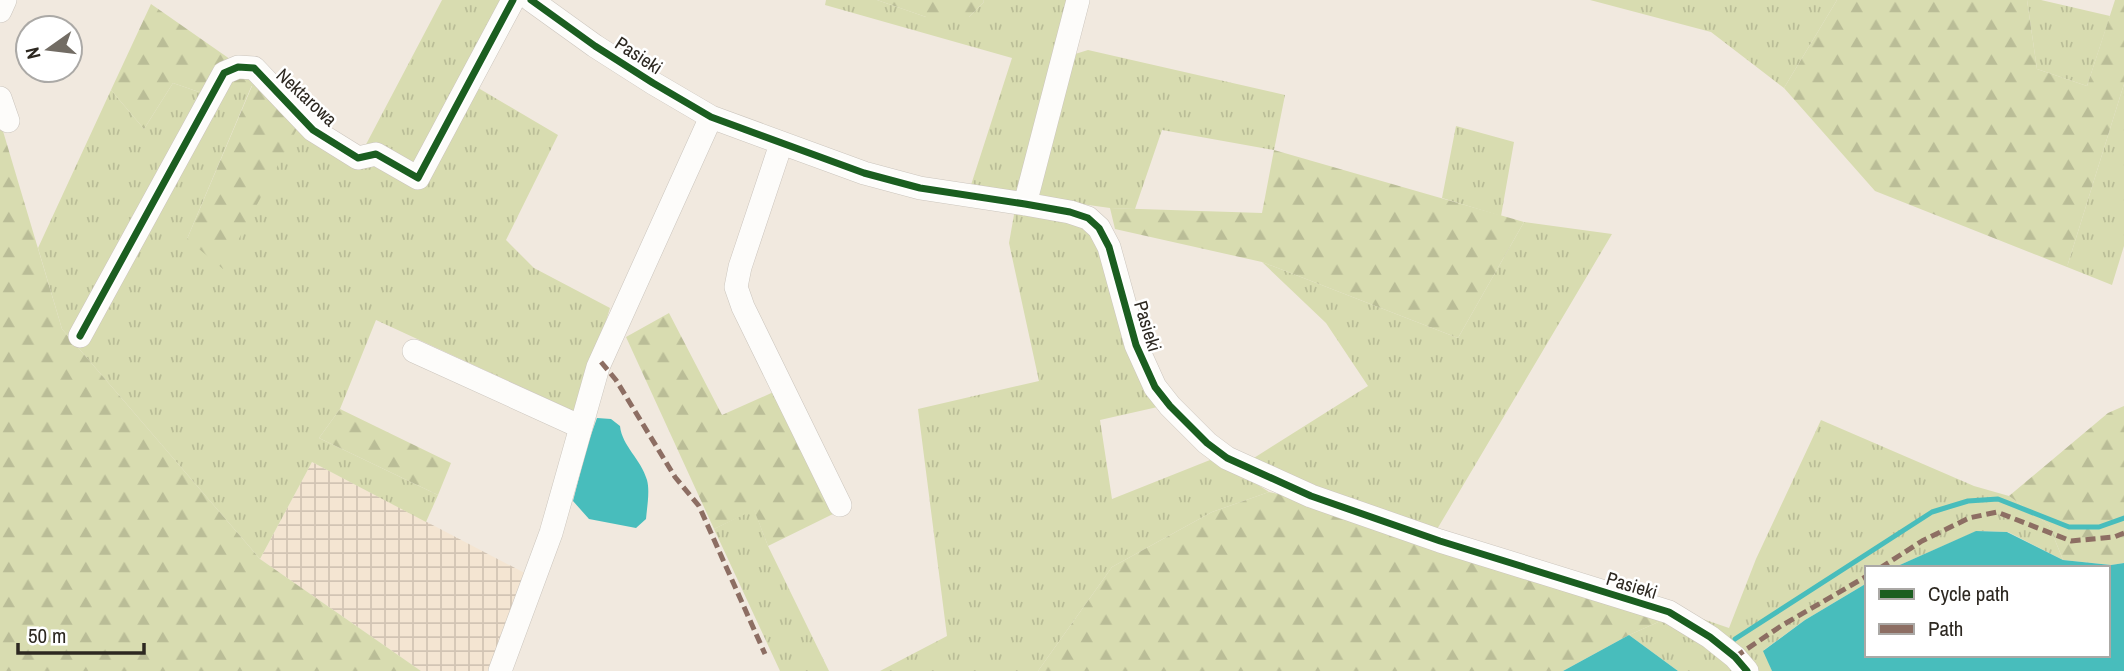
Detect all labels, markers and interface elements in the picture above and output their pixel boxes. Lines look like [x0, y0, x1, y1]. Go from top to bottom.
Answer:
north arrow [14, 14, 84, 84]
street label: Pasieki [610, 30, 668, 80]
text: N [19, 45, 46, 62]
street label: Nektarowa [271, 62, 343, 132]
street label: Pasieki [1128, 297, 1168, 355]
street label: Pasieki [1603, 565, 1661, 605]
legend [1865, 566, 2110, 657]
text: Cycle path [1928, 579, 2009, 608]
scale bar [18, 612, 144, 656]
text: Path [1928, 614, 1963, 643]
text: 50 m [28, 621, 66, 650]

